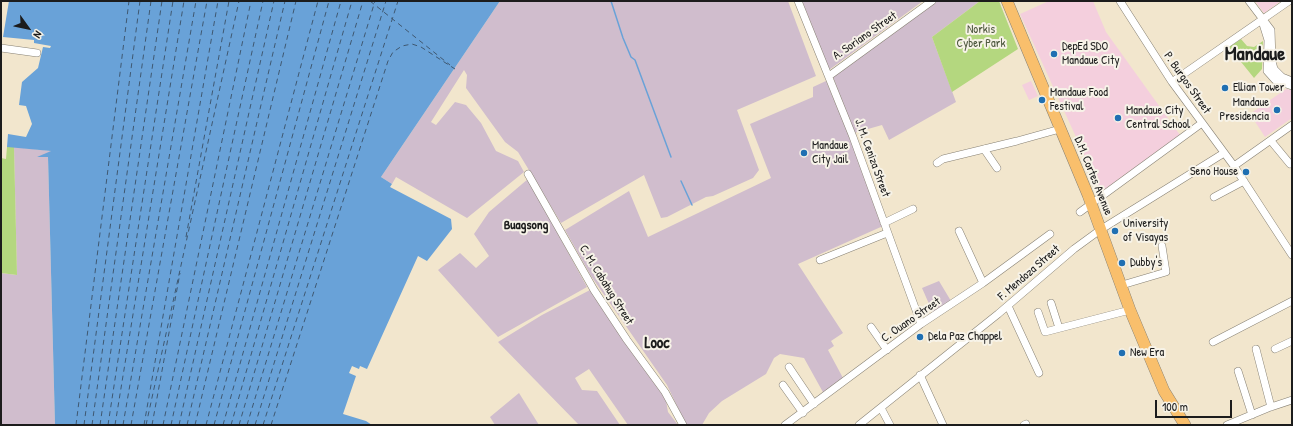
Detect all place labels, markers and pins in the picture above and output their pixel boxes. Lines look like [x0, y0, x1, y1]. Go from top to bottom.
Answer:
place label: DepEd SDO Mandaue City [1062, 40, 1119, 68]
marker: DepEd SDO Mandaue City [1049, 49, 1059, 59]
place label: Ellian Tower [1233, 81, 1284, 95]
marker: Ellian Tower [1220, 83, 1230, 93]
place label: Mandaue Food Festival [1050, 86, 1108, 114]
marker: Mandaue Food Festival [1037, 95, 1047, 105]
place label: Mandaue Presidencia [1220, 96, 1269, 124]
place label: Mandaue City Central School [1126, 104, 1190, 132]
marker: Mandaue Presidencia [1272, 105, 1282, 115]
marker: Mandaue City Central School [1113, 113, 1123, 123]
place label: Mandaue City Jail [812, 139, 848, 167]
marker: Mandaue City Jail [799, 148, 809, 158]
place label: Seno House [1190, 165, 1238, 179]
marker: Seno House [1241, 167, 1251, 177]
place label: University of Visayas [1123, 217, 1168, 245]
marker: University of Visayas [1110, 226, 1120, 236]
place label: Dubby's [1130, 256, 1162, 270]
marker: Dubby's [1117, 258, 1127, 268]
place label: Dela Paz Chappel [928, 330, 1002, 344]
marker: Dela Paz Chappel [915, 332, 925, 342]
place label: New Era [1130, 346, 1164, 360]
marker: New Era [1117, 348, 1127, 358]

